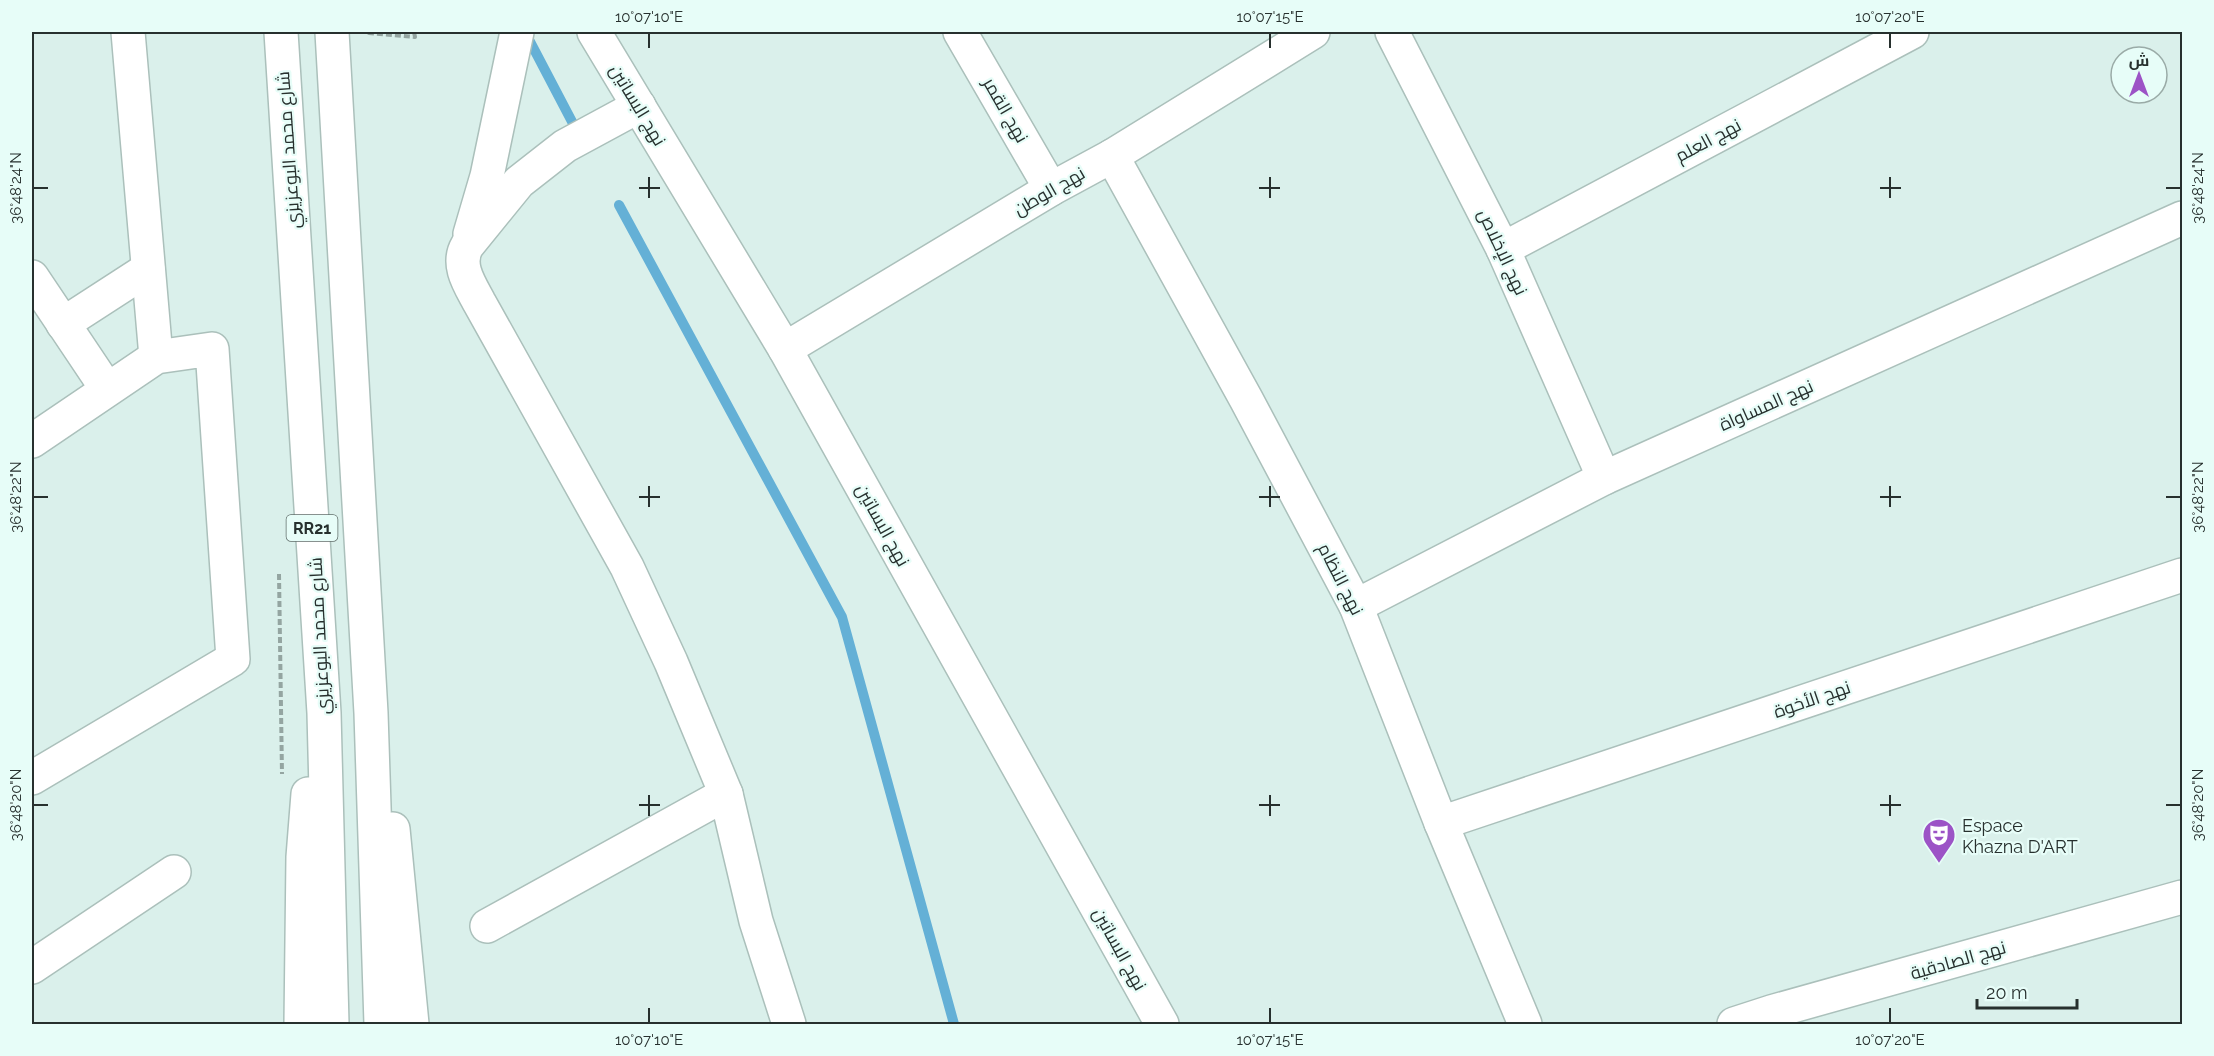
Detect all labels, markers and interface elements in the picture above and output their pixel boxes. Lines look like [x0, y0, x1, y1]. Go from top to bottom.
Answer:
text: 10°07'10"E [615, 8, 683, 26]
text: 10°07'15"E [1236, 8, 1304, 26]
text: 10°07'20"E [1855, 8, 1925, 26]
north arrow [2109, 45, 2169, 105]
text: ش [2129, 51, 2149, 70]
street label: نهج البساتين [604, 61, 670, 150]
street label: شارع محمد البوعزيزي [272, 70, 308, 229]
street label: نهج القمر [977, 73, 1033, 147]
street label: نهج العلم [1672, 114, 1745, 168]
text: 36°48'24"N [7, 152, 25, 224]
text: 36°48'24"N [2189, 152, 2207, 224]
street label: نهج الوطن [1010, 162, 1089, 222]
street label: نهج الإخلاص [1472, 206, 1532, 299]
street label: نهج المساواة [1716, 375, 1817, 437]
text: 36°48'22"N [7, 461, 25, 533]
text: 36°48'22"N [2189, 461, 2207, 533]
street label: نهج البساتين [850, 480, 914, 571]
road number: RR21 [286, 515, 338, 541]
street label: نهج النظام [1312, 540, 1368, 619]
street label: شارع محمد البوعزيزي [304, 557, 338, 715]
street label: نهج الأخوة [1771, 676, 1854, 724]
text: 36°48'20"N [7, 769, 25, 841]
text: 36°48'20"N [2189, 769, 2207, 841]
place label: Espace Khazna D'ART [1962, 815, 2078, 857]
theatre icon: Espace Khazna D'ART [1921, 817, 1957, 864]
street label: نهج البساتين [1087, 904, 1151, 995]
street label: نهج الصادقية [1908, 936, 2009, 986]
scale bar [1977, 972, 2078, 1010]
text: 20 m [1986, 982, 2028, 1003]
text: 10°07'10"E [615, 1031, 683, 1049]
text: 10°07'15"E [1236, 1031, 1304, 1049]
text: 10°07'20"E [1855, 1031, 1925, 1049]

